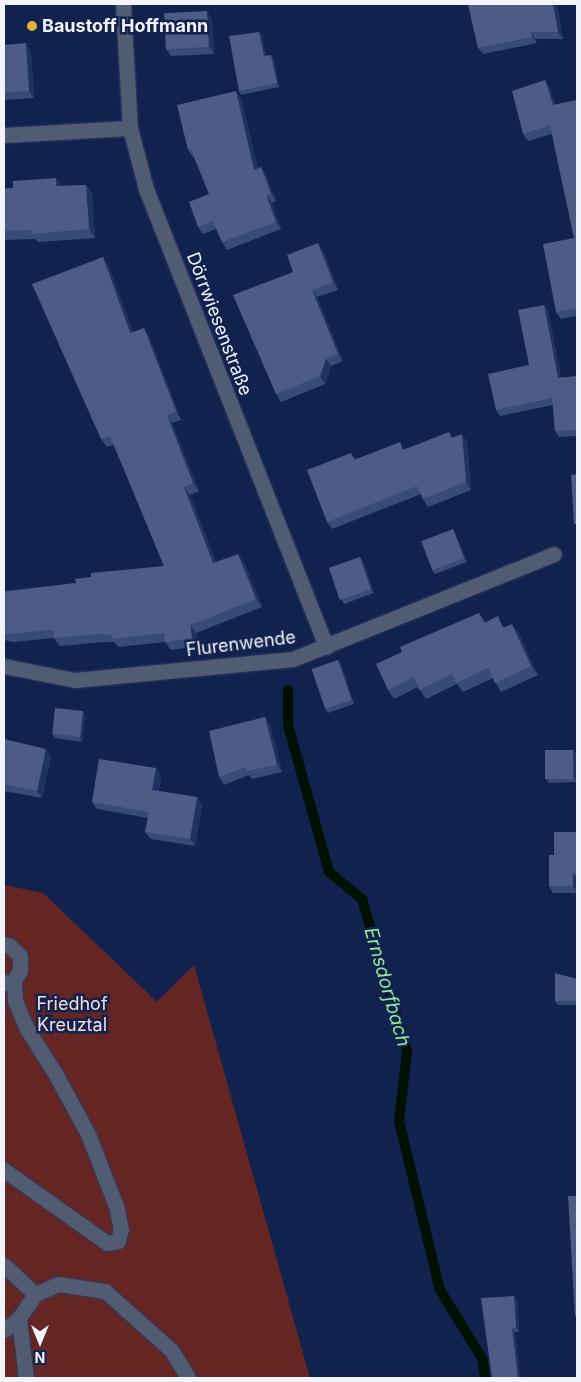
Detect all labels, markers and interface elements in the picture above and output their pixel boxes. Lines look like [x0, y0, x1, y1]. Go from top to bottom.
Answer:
place label: Baustoff Hoffmann [42, 15, 208, 37]
marker: Baustoff Hoffmann [26, 20, 38, 32]
street label: Dörrwiesenstraße [182, 249, 256, 399]
street label: Flurenwende [185, 627, 297, 661]
water label: Ernsdorfbach [359, 925, 415, 1049]
park label: Friedhof Kreuztal [36, 994, 108, 1036]
north arrow [15, 1317, 65, 1367]
text: N [35, 1349, 45, 1366]

